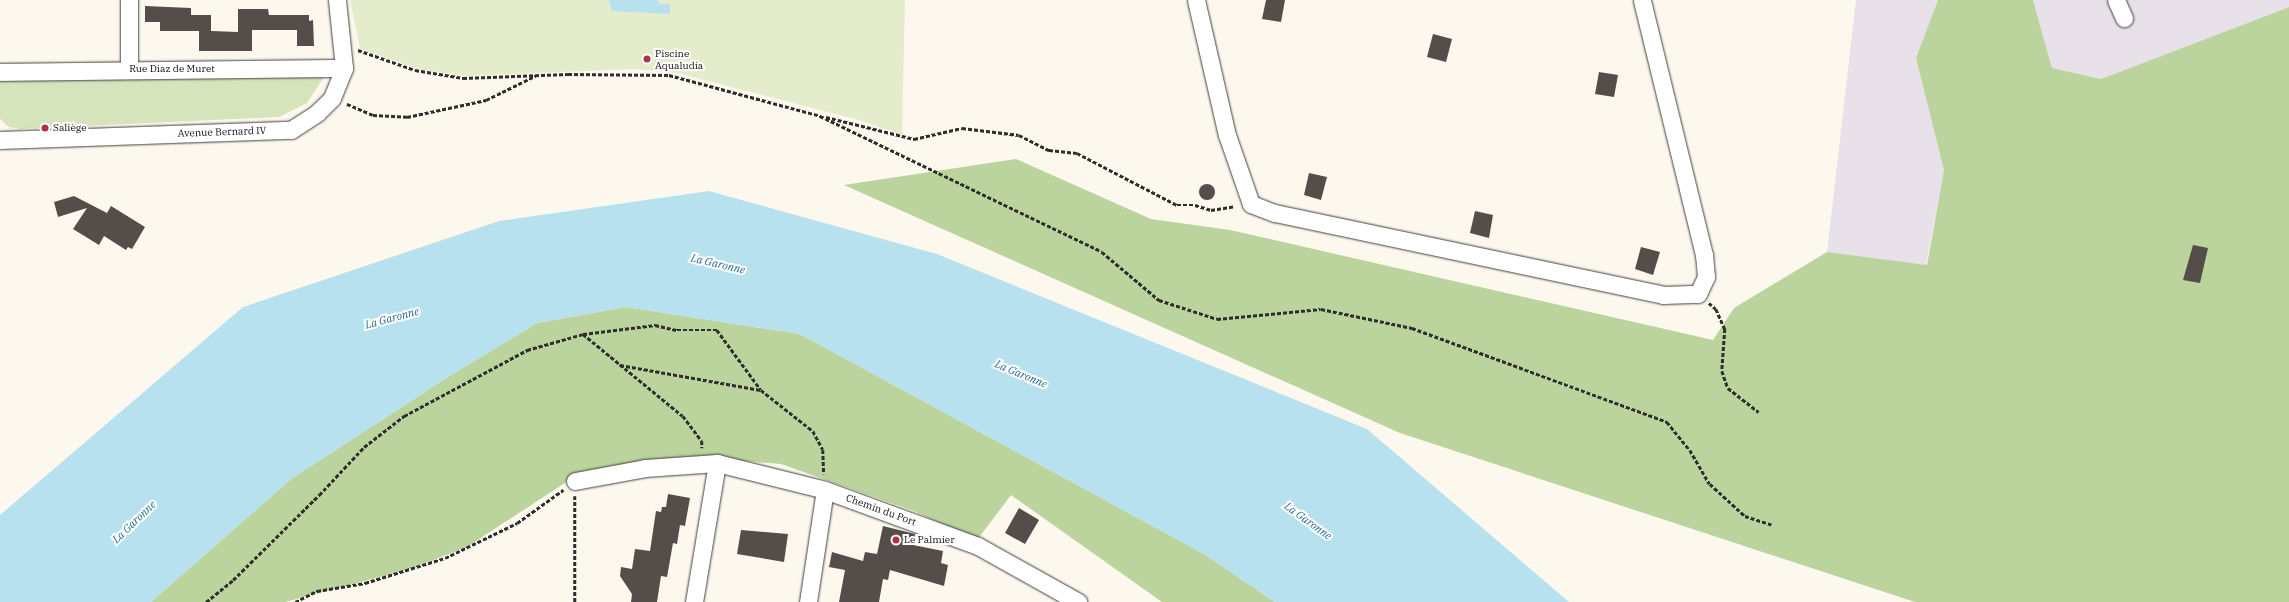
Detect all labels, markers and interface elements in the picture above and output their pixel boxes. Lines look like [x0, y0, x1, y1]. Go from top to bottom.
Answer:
place label: Piscine Aqualudia [655, 47, 703, 70]
marker: Piscine Aqualudia [642, 54, 652, 64]
street label: Rue Diaz de Muret [129, 63, 215, 75]
place label: Saliège [53, 122, 87, 134]
marker: Saliège [40, 123, 50, 133]
street label: Avenue Bernard IV [177, 124, 267, 140]
water label: La Garonne [690, 251, 746, 277]
water label: La Garonne [364, 304, 420, 332]
water label: La Garonne [993, 357, 1049, 391]
street label: Chemin du Port [844, 492, 918, 528]
water label: La Garonne [110, 498, 158, 546]
water label: La Garonne [1282, 499, 1334, 543]
place label: Le Palmier [904, 534, 955, 546]
marker: Le Palmier [891, 535, 901, 545]

